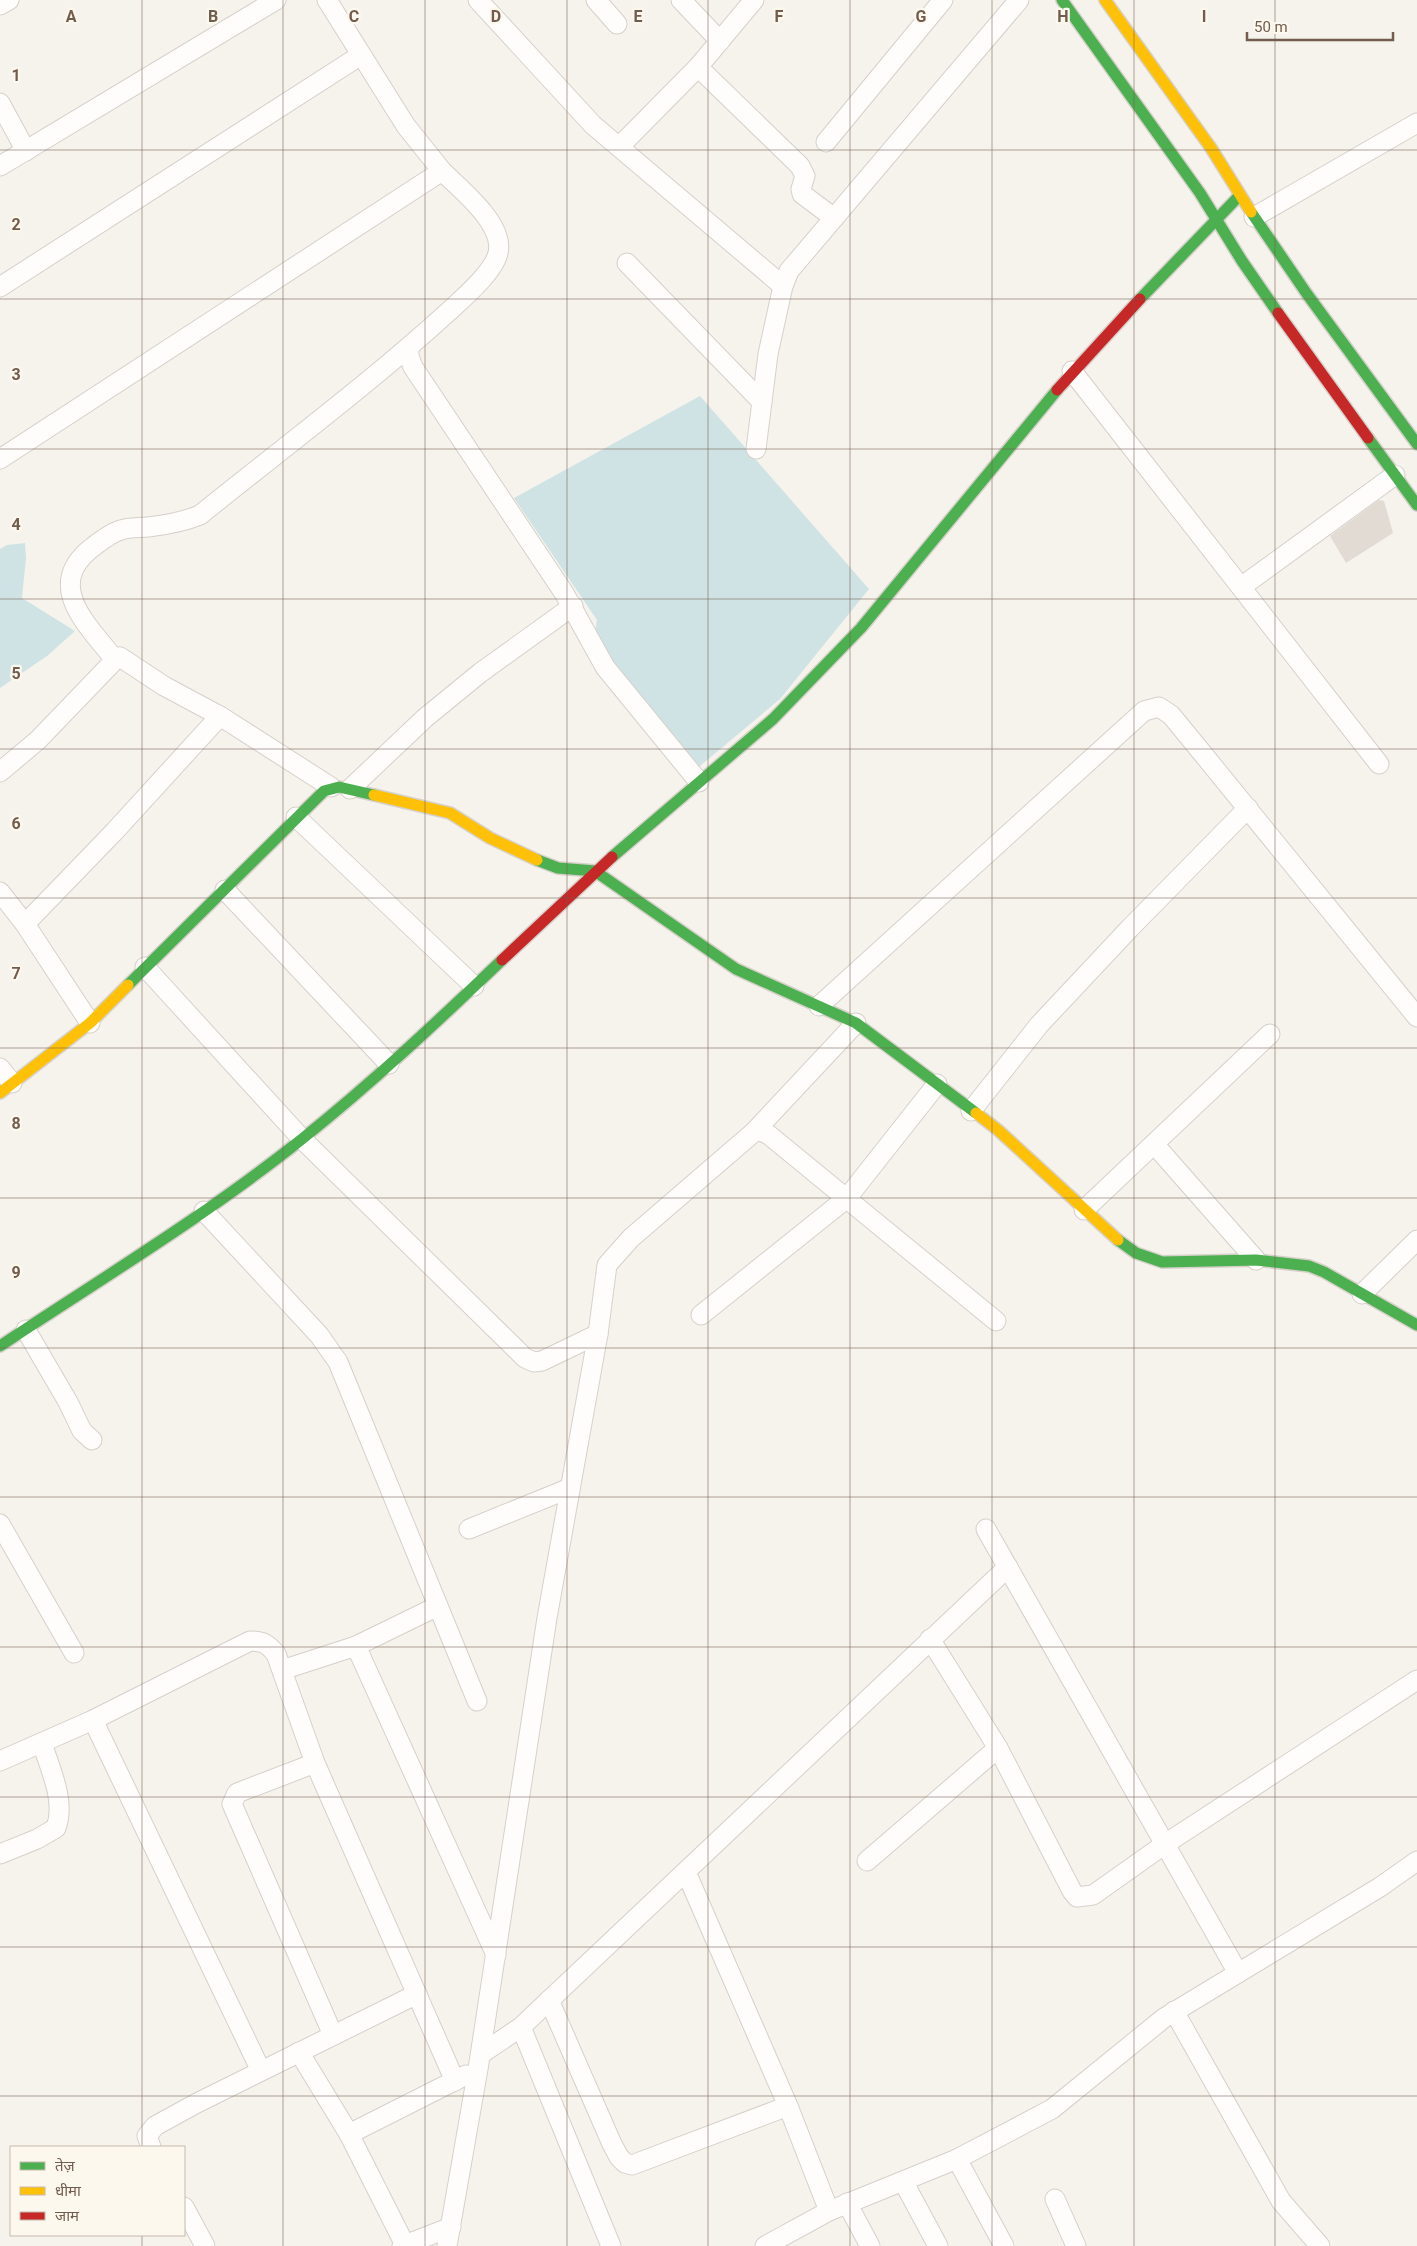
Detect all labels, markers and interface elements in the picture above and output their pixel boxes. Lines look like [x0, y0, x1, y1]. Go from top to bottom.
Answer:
text: A [66, 7, 77, 26]
text: B [208, 7, 218, 26]
text: C [349, 7, 359, 26]
text: D [491, 7, 501, 26]
text: E [634, 7, 643, 26]
text: F [775, 7, 784, 26]
text: G [916, 7, 927, 26]
text: H [1057, 7, 1069, 26]
text: I [1202, 7, 1206, 26]
scale bar [1247, 10, 1393, 42]
text: 50 m [1254, 18, 1288, 36]
text: 1 [11, 66, 21, 85]
text: 2 [11, 215, 21, 234]
text: 3 [11, 365, 21, 384]
text: 4 [11, 515, 21, 534]
text: 5 [11, 664, 21, 683]
text: 6 [11, 814, 21, 833]
text: 7 [11, 964, 21, 983]
text: 8 [11, 1114, 21, 1133]
text: 9 [11, 1263, 21, 1282]
legend [10, 2146, 185, 2236]
text: तेज़ [55, 2157, 76, 2175]
text: धीमा [55, 2182, 82, 2200]
text: जाम [55, 2207, 80, 2225]

